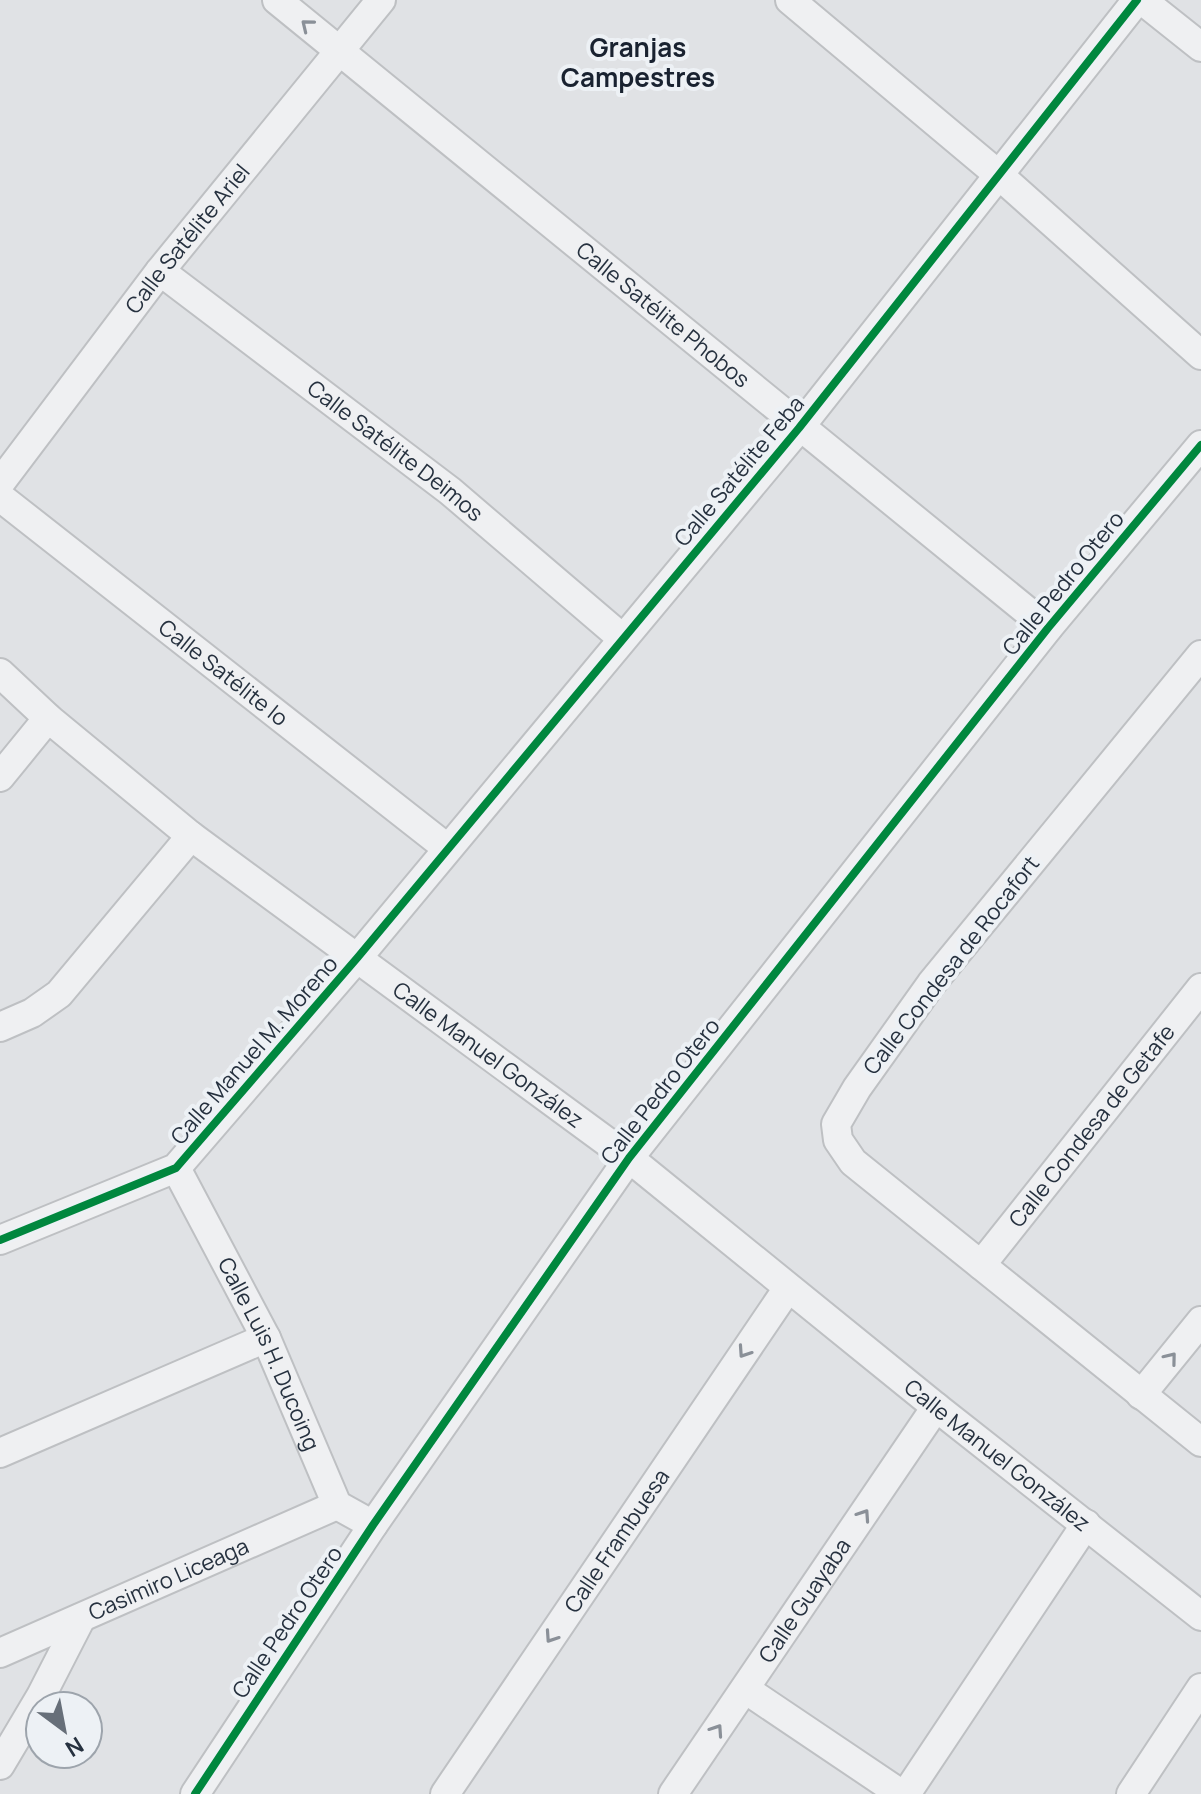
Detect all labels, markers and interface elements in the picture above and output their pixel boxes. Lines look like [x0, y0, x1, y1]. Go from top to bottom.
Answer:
one-way arrow [302, 20, 317, 35]
district label: Granjas Campestres [561, 29, 715, 95]
street label: Calle Satélite Ariel [118, 157, 257, 320]
street label: Calle Satélite Phobos [570, 235, 756, 394]
street label: Calle Satélite Deimos [301, 373, 490, 528]
street label: Calle Satélite Feba [667, 389, 811, 553]
street label: Calle Pedro Otero [995, 505, 1131, 661]
street label: Calle Satélite Io [152, 612, 294, 733]
street label: Calle Condesa de Rocafort [856, 849, 1046, 1081]
street label: Calle Manuel M. Moreno [164, 949, 344, 1151]
street label: Calle Manuel González [387, 974, 589, 1134]
street label: Calle Pedro Otero [594, 1012, 726, 1170]
street label: Calle Condesa de Getafe [1002, 1018, 1182, 1233]
street label: Calle Luis H. Ducoing [211, 1252, 327, 1455]
one-way arrow [739, 1344, 754, 1358]
one-way arrow [1161, 1353, 1176, 1367]
street label: Calle Manuel González [898, 1372, 1096, 1538]
street label: Calle Frambuesa [557, 1463, 676, 1619]
one-way arrow [854, 1509, 869, 1523]
street label: Casimiro Liceaga [84, 1531, 253, 1627]
street label: Calle Guayaba [752, 1532, 858, 1669]
street label: Calle Pedro Otero [225, 1540, 349, 1704]
one-way arrow [546, 1628, 561, 1642]
north arrow [24, 1690, 104, 1770]
one-way arrow [707, 1724, 722, 1738]
text: N [60, 1730, 89, 1764]

